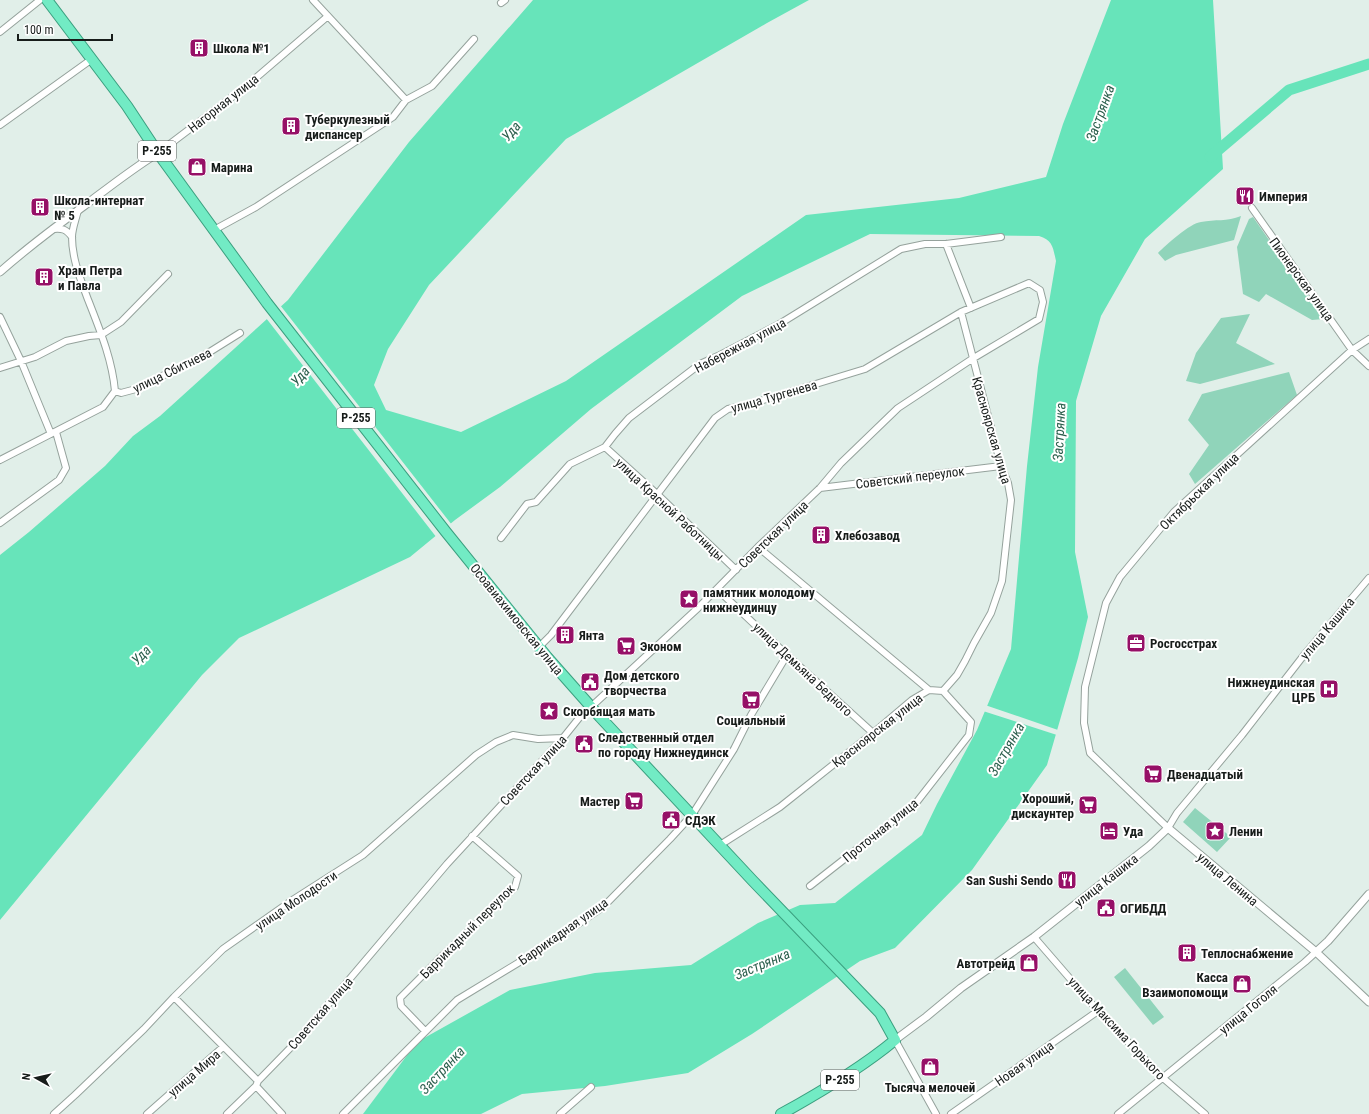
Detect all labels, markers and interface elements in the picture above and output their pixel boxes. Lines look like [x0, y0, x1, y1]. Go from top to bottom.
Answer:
scale bar [18, 16, 112, 42]
text: 100 m [24, 23, 54, 37]
building icon: Школа №1 [188, 37, 210, 59]
place label: Школа №1 [213, 41, 270, 56]
street label: Нагорная улица [185, 71, 262, 136]
water label: Застрянка [1082, 83, 1118, 143]
place label: Туберкулезный диспансер [305, 112, 390, 142]
building icon: Туберкулезный диспансер [280, 115, 302, 137]
water label: Уда [498, 118, 524, 144]
road number: Р-255 [138, 141, 176, 161]
shop icon: Марина [186, 156, 208, 178]
place label: Марина [211, 160, 253, 175]
restaurant icon: Империя [1234, 185, 1256, 207]
place label: Империя [1259, 189, 1308, 204]
place label: Школа-интернат № 5 [54, 193, 144, 223]
building icon: Школа-интернат № 5 [29, 196, 51, 218]
street label: Пионерская улица [1266, 235, 1337, 324]
place label: Храм Петра и Павла [58, 263, 122, 293]
building icon: Храм Петра и Павла [33, 266, 55, 288]
street label: Набережная улица [692, 315, 789, 376]
street label: улица Сбитнева [130, 345, 214, 396]
water label: Уда [287, 363, 313, 389]
street label: Красноярская улица [969, 375, 1014, 485]
street label: улица Тургенева [729, 377, 819, 416]
water label: Застрянка [1049, 402, 1069, 462]
road number: Р-255 [337, 408, 375, 428]
street label: Октябрьская улица [1157, 450, 1242, 533]
street label: улица Красной Работницы [612, 455, 727, 564]
street label: Советский переулок [855, 463, 966, 492]
street label: Советская улица [736, 497, 811, 571]
building icon: Хлебозавод [810, 524, 832, 546]
place label: Хлебозавод [835, 528, 901, 543]
street label: Осоавиахимовская улица [467, 561, 566, 678]
place label: памятник молодому нижнеудинцу [703, 585, 815, 615]
place icon: памятник молодому нижнеудинцу [678, 588, 700, 610]
street label: улица Кашика [1297, 594, 1358, 662]
street label: улица Демьяна Бедного [750, 619, 855, 719]
building icon: Янта [554, 624, 576, 646]
place label: Янта [578, 628, 604, 643]
office icon: Росгосстрах [1125, 632, 1147, 654]
supermarket icon: Эконом [615, 635, 637, 657]
place label: Росгосстрах [1150, 636, 1217, 651]
place label: Эконом [640, 639, 682, 654]
water label: Уда [128, 642, 154, 668]
place label: Дом детского творчества [604, 668, 680, 698]
public building icon: Дом детского творчества [579, 671, 601, 693]
place label: Нижнеудинская ЦРБ [1227, 675, 1315, 705]
hospital icon: Нижнеудинская ЦРБ [1318, 678, 1340, 700]
supermarket icon: Социальный [740, 689, 762, 711]
street label: Красноярская улица [829, 690, 926, 770]
place icon: Скорбящая мать [538, 700, 560, 722]
place label: Скорбящая мать [563, 704, 656, 719]
place label: Социальный [717, 713, 785, 728]
water label: Застрянка [984, 720, 1028, 778]
place label: Следственный отдел по городу Нижнеудинск [598, 730, 729, 760]
street label: Советская улица [497, 732, 570, 809]
public building icon: Следственный отдел по городу Нижнеудинск [573, 733, 595, 755]
supermarket icon: Двенадцатый [1142, 763, 1164, 785]
place label: Двенадцатый [1167, 767, 1243, 782]
supermarket icon: Мастер [623, 790, 645, 812]
place label: Хороший, дискаунтер [1011, 791, 1074, 821]
place label: Мастер [580, 794, 620, 809]
supermarket icon: Хороший, дискаунтер [1077, 794, 1099, 816]
street label: Проточная улица [840, 795, 921, 865]
public building icon: СДЭК [660, 809, 682, 831]
place label: СДЭК [685, 813, 716, 828]
hotel icon: Уда [1098, 820, 1120, 842]
place icon: Ленин [1204, 820, 1226, 842]
place label: Уда [1123, 824, 1143, 839]
place label: Ленин [1229, 824, 1263, 839]
street label: улица Ленина [1194, 850, 1261, 909]
street label: улица Кашика [1072, 851, 1141, 910]
street label: улица Молодости [253, 868, 340, 933]
restaurant icon: San Sushi Sendo [1056, 869, 1078, 891]
place label: San Sushi Sendo [966, 873, 1054, 888]
street label: Баррикадный переулок [417, 881, 518, 982]
street label: Баррикадная улица [516, 895, 611, 968]
public building icon: ОГИБДД [1095, 897, 1117, 919]
place label: ОГИБДД [1120, 901, 1167, 916]
building icon: Теплоснабжение [1176, 942, 1198, 964]
water label: Застрянка [732, 945, 792, 983]
place label: Теплоснабжение [1201, 946, 1293, 961]
shop icon: Автотрейд [1018, 952, 1040, 974]
place label: Автотрейд [956, 956, 1016, 971]
place label: Касса Взаимопомощи [1142, 970, 1228, 1000]
shop icon: Касса Взаимопомощи [1231, 973, 1253, 995]
street label: Советская улица [285, 974, 356, 1052]
street label: улица Максима Горького [1065, 974, 1168, 1083]
street label: улица Гоголя [1216, 981, 1280, 1037]
street label: Новая улица [992, 1038, 1056, 1089]
water label: Застрянка [416, 1043, 468, 1097]
street label: улица Мира [165, 1047, 223, 1100]
shop icon: Тысяча мелочей [919, 1056, 941, 1078]
north arrow [16, 1058, 56, 1098]
road number: Р-255 [821, 1070, 859, 1090]
text: N [20, 1072, 34, 1081]
place label: Тысяча мелочей [885, 1080, 975, 1095]

